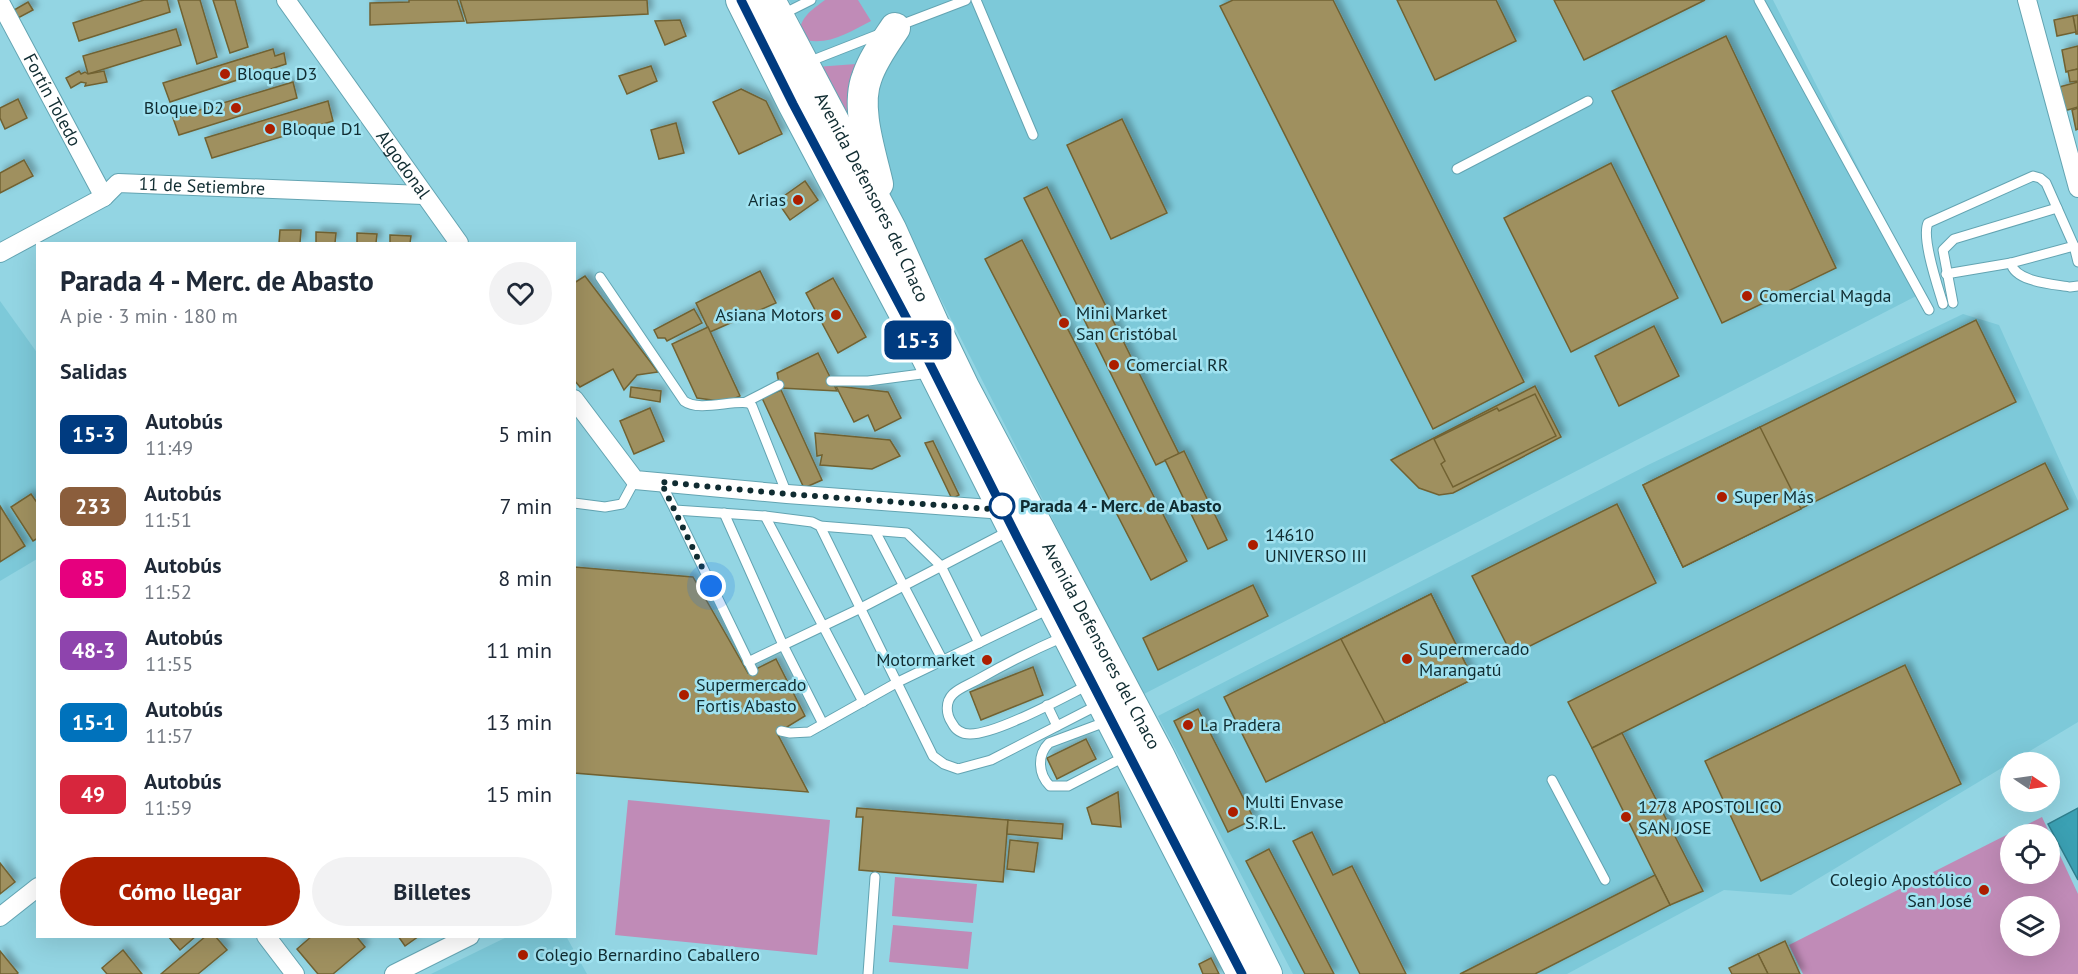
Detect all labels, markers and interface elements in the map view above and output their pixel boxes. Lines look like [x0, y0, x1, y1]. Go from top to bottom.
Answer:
street label: Fortín Toledo [19, 49, 87, 150]
place label: Bloque D3 [237, 62, 317, 85]
marker: Bloque D3 [218, 67, 232, 81]
street label: Avenida Defensores del Chaco [810, 88, 934, 305]
place label: Bloque D2 [144, 96, 224, 119]
marker: Bloque D2 [229, 101, 243, 115]
place label: Bloque D1 [282, 117, 362, 140]
marker: Bloque D1 [263, 122, 277, 136]
street label: Algodonal [371, 126, 436, 204]
street label: 11 de Setiembre [138, 172, 266, 200]
place label: Arias [748, 188, 786, 211]
marker: Arias [791, 193, 805, 207]
text: Parada 4 - Merc. de Abasto [60, 262, 374, 299]
button: heart [489, 262, 552, 325]
place label: Comercial Magda [1759, 284, 1892, 307]
marker: Comercial Magda [1740, 289, 1754, 303]
place label: Mini Market San Cristóbal [1076, 301, 1178, 345]
text: A pie · 3 min · 180 m [60, 303, 238, 329]
place label: Asiana Motors [715, 303, 824, 326]
marker: Asiana Motors [829, 308, 843, 322]
marker: Mini Market San Cristóbal [1057, 316, 1071, 330]
line badge: 15-3 [876, 320, 960, 360]
text: 15-3 [896, 327, 940, 354]
place label: Comercial RR [1126, 353, 1229, 376]
text: Salidas [60, 357, 127, 385]
marker: Comercial RR [1107, 358, 1121, 372]
text: Autobús [145, 407, 223, 435]
text: 5 min [498, 420, 552, 448]
text: 15-3 [72, 421, 115, 448]
text: 11:49 [145, 435, 193, 461]
text: Autobús [144, 479, 221, 507]
place label: Super Más [1734, 485, 1814, 508]
marker: Super Más [1715, 490, 1729, 504]
text: 7 min [500, 492, 552, 520]
text: 233 [75, 493, 111, 520]
marker: Parada 4 - Merc. de Abasto [989, 493, 1015, 519]
place label: Parada 4 - Merc. de Abasto [1020, 494, 1222, 517]
text: 11:51 [144, 507, 192, 533]
place label: 14610 UNIVERSO III [1265, 523, 1367, 567]
street label: Avenida Defensores del Chaco [1037, 538, 1166, 753]
marker: 14610 UNIVERSO III [1246, 538, 1260, 552]
text: Autobús [144, 551, 221, 579]
text: 8 min [498, 564, 552, 592]
text: 85 [81, 565, 105, 592]
your location [696, 571, 726, 601]
text: 11:52 [144, 579, 192, 605]
text: Autobús [145, 623, 223, 651]
text: 11 min [486, 636, 552, 664]
text: 48-3 [72, 637, 115, 664]
place label: Supermercado Marangatú [1419, 637, 1530, 681]
place label: Motormarket [876, 648, 975, 671]
text: 11:55 [145, 651, 193, 677]
marker: Supermercado Marangatú [1400, 652, 1414, 666]
marker: Motormarket [980, 653, 994, 667]
place label: Supermercado Fortis Abasto [696, 673, 807, 717]
marker: Supermercado Fortis Abasto [677, 688, 691, 702]
text: Autobús [145, 695, 223, 723]
text: 13 min [486, 708, 552, 736]
text: 15-1 [72, 709, 115, 736]
place label: La Pradera [1200, 713, 1281, 736]
marker: La Pradera [1181, 718, 1195, 732]
text: 11:57 [145, 723, 193, 749]
north arrow [2000, 752, 2060, 812]
map controls [2000, 752, 2060, 956]
text: Autobús [144, 767, 221, 795]
text: 15 min [486, 780, 552, 808]
text: 49 [81, 781, 105, 808]
place label: Multi Envase S.R.L. [1245, 790, 1344, 834]
text: 11:59 [144, 795, 192, 821]
place label: 1278 APOSTOLICO SAN JOSE [1638, 795, 1782, 839]
marker: Multi Envase S.R.L. [1226, 805, 1240, 819]
marker: 1278 APOSTOLICO SAN JOSE [1619, 810, 1633, 824]
button: locate [2000, 824, 2060, 884]
button: Cómo llegar [60, 857, 300, 926]
button: Billetes [312, 857, 552, 926]
place label: Colegio Apostólico San José [1830, 868, 1972, 912]
marker: Colegio Apostólico San José [1977, 883, 1991, 897]
button: layers [2000, 896, 2060, 956]
place label: Colegio Bernardino Caballero [535, 943, 760, 966]
marker: Colegio Bernardino Caballero [516, 948, 530, 962]

